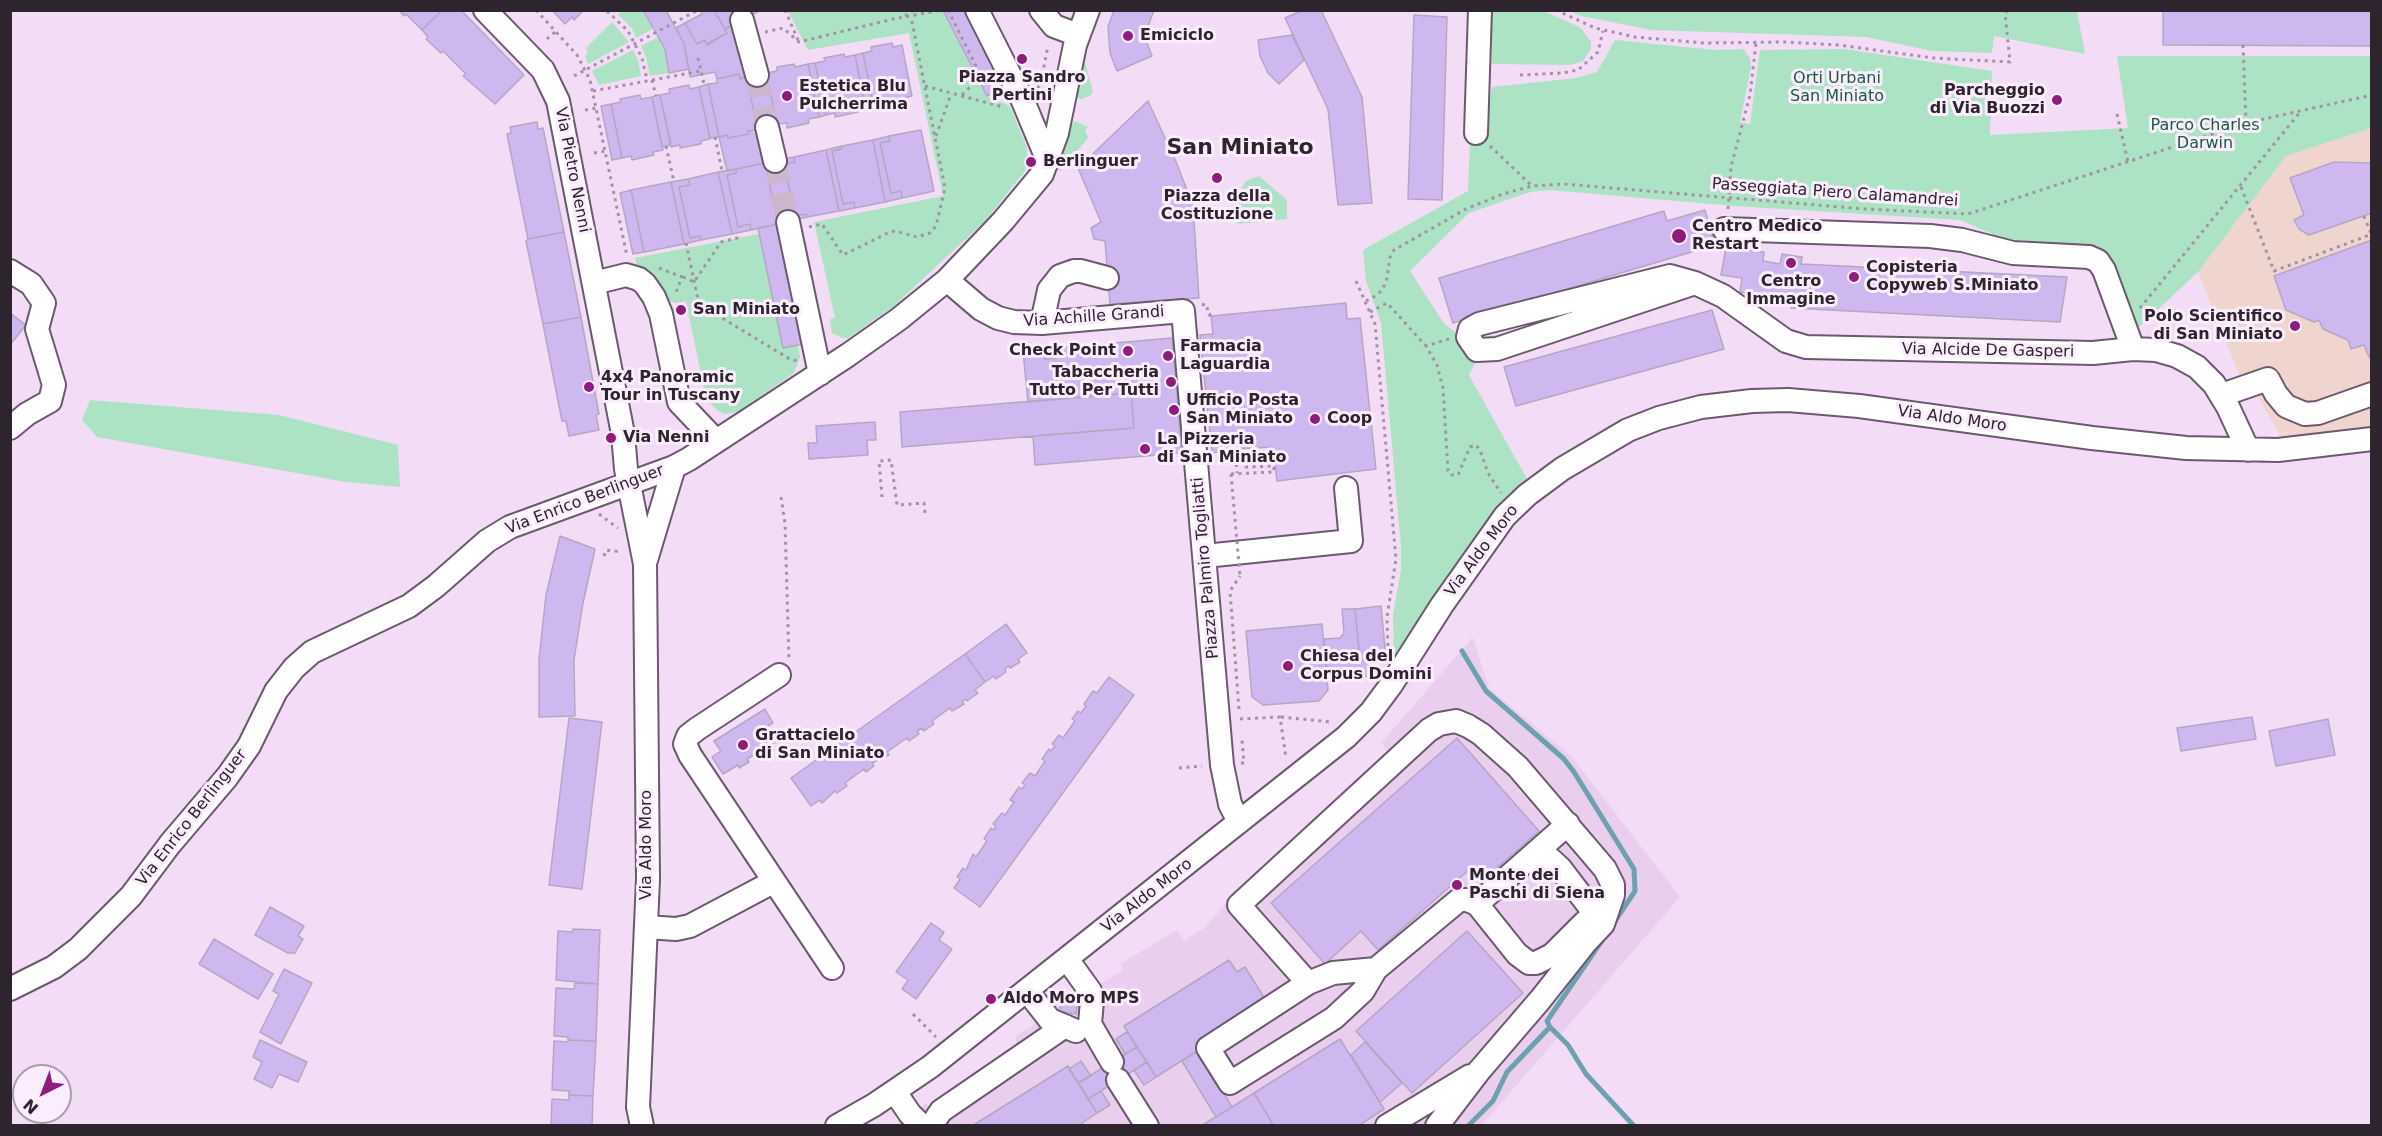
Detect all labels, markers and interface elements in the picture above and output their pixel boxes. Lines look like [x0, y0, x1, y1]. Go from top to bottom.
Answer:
place label: Emiciclo [1140, 26, 1214, 46]
marker: Emiciclo [1121, 29, 1135, 43]
marker: Piazza Sandro Pertini [1015, 52, 1029, 66]
place label: Piazza Sandro Pertini [958, 68, 1086, 106]
park label: Orti Urbani San Miniato [1790, 69, 1884, 107]
place label: Estetica Blu Pulcherrima [799, 77, 908, 115]
place label: Parcheggio di Via Buozzi [1930, 81, 2045, 119]
marker: Estetica Blu Pulcherrima [780, 89, 794, 103]
marker: Parcheggio di Via Buozzi [2050, 93, 2064, 107]
street label: Via Pietro Nenni [550, 106, 594, 234]
park label: Parco Charles Darwin [2151, 116, 2259, 154]
district label: San Miniato [1166, 135, 1314, 161]
place label: Berlinguer [1043, 152, 1138, 172]
marker: Berlinguer [1024, 155, 1038, 169]
marker: Piazza della Costituzione [1210, 171, 1224, 185]
street label: Passeggiata Piero Calamandrei [1711, 175, 1959, 211]
place label: Piazza della Costituzione [1161, 187, 1273, 225]
place label: Centro Medico Restart [1692, 217, 1822, 255]
marker: Centro Medico Restart [1670, 227, 1688, 245]
marker: Centro Immagine [1784, 256, 1798, 270]
place label: Copisteria Copyweb S.Miniato [1866, 258, 2039, 296]
marker: Copisteria Copyweb S.Miniato [1847, 270, 1861, 284]
place label: Centro Immagine [1746, 272, 1836, 310]
place label: San Miniato [693, 300, 800, 320]
street label: Via Achille Grandi [1023, 302, 1165, 332]
marker: San Miniato [674, 303, 688, 317]
place label: Polo Scientifico di San Miniato [2144, 307, 2283, 345]
marker: Polo Scientifico di San Miniato [2288, 319, 2302, 333]
place label: Farmacia Laguardia [1180, 337, 1270, 375]
street label: Via Alcide De Gasperi [1902, 340, 2074, 362]
place label: Check Point [1009, 341, 1116, 361]
marker: Check Point [1121, 344, 1135, 358]
marker: Farmacia Laguardia [1161, 349, 1175, 363]
place label: Tabaccheria Tutto Per Tutti [1029, 363, 1159, 401]
place label: 4x4 Panoramic Tour in Tuscany [601, 368, 740, 406]
marker: Tabaccheria Tutto Per Tutti [1164, 375, 1178, 389]
marker: 4x4 Panoramic Tour in Tuscany [582, 380, 596, 394]
place label: Ufficio Posta San Miniato [1186, 391, 1299, 429]
street label: Via Aldo Moro [1896, 402, 2008, 436]
marker: Ufficio Posta San Miniato [1167, 403, 1181, 417]
place label: Coop [1327, 409, 1372, 429]
marker: Coop [1308, 412, 1322, 426]
place label: Via Nenni [623, 428, 709, 448]
place label: La Pizzeria di San Miniato [1157, 430, 1287, 468]
marker: Via Nenni [604, 431, 618, 445]
marker: La Pizzeria di San Miniato [1138, 442, 1152, 456]
street label: Via Enrico Berlinguer [503, 461, 667, 539]
street label: Piazza Palmiro Togliatti [1188, 476, 1224, 660]
street label: Via Aldo Moro [1441, 501, 1523, 601]
place label: Chiesa del Corpus Domini [1300, 647, 1432, 685]
marker: Chiesa del Corpus Domini [1281, 659, 1295, 673]
place label: Grattacielo di San Miniato [755, 726, 885, 764]
marker: Grattacielo di San Miniato [736, 738, 750, 752]
street label: Via Enrico Berlinguer [133, 746, 251, 890]
street label: Via Aldo Moro [637, 790, 657, 900]
street label: Via Aldo Moro [1098, 855, 1196, 937]
place label: Monte dei Paschi di Siena [1469, 866, 1605, 904]
marker: Monte dei Paschi di Siena [1450, 878, 1464, 892]
place label: Aldo Moro MPS [1003, 989, 1139, 1009]
marker: Aldo Moro MPS [984, 992, 998, 1006]
north arrow [12, 1064, 72, 1124]
text: N [20, 1095, 42, 1118]

